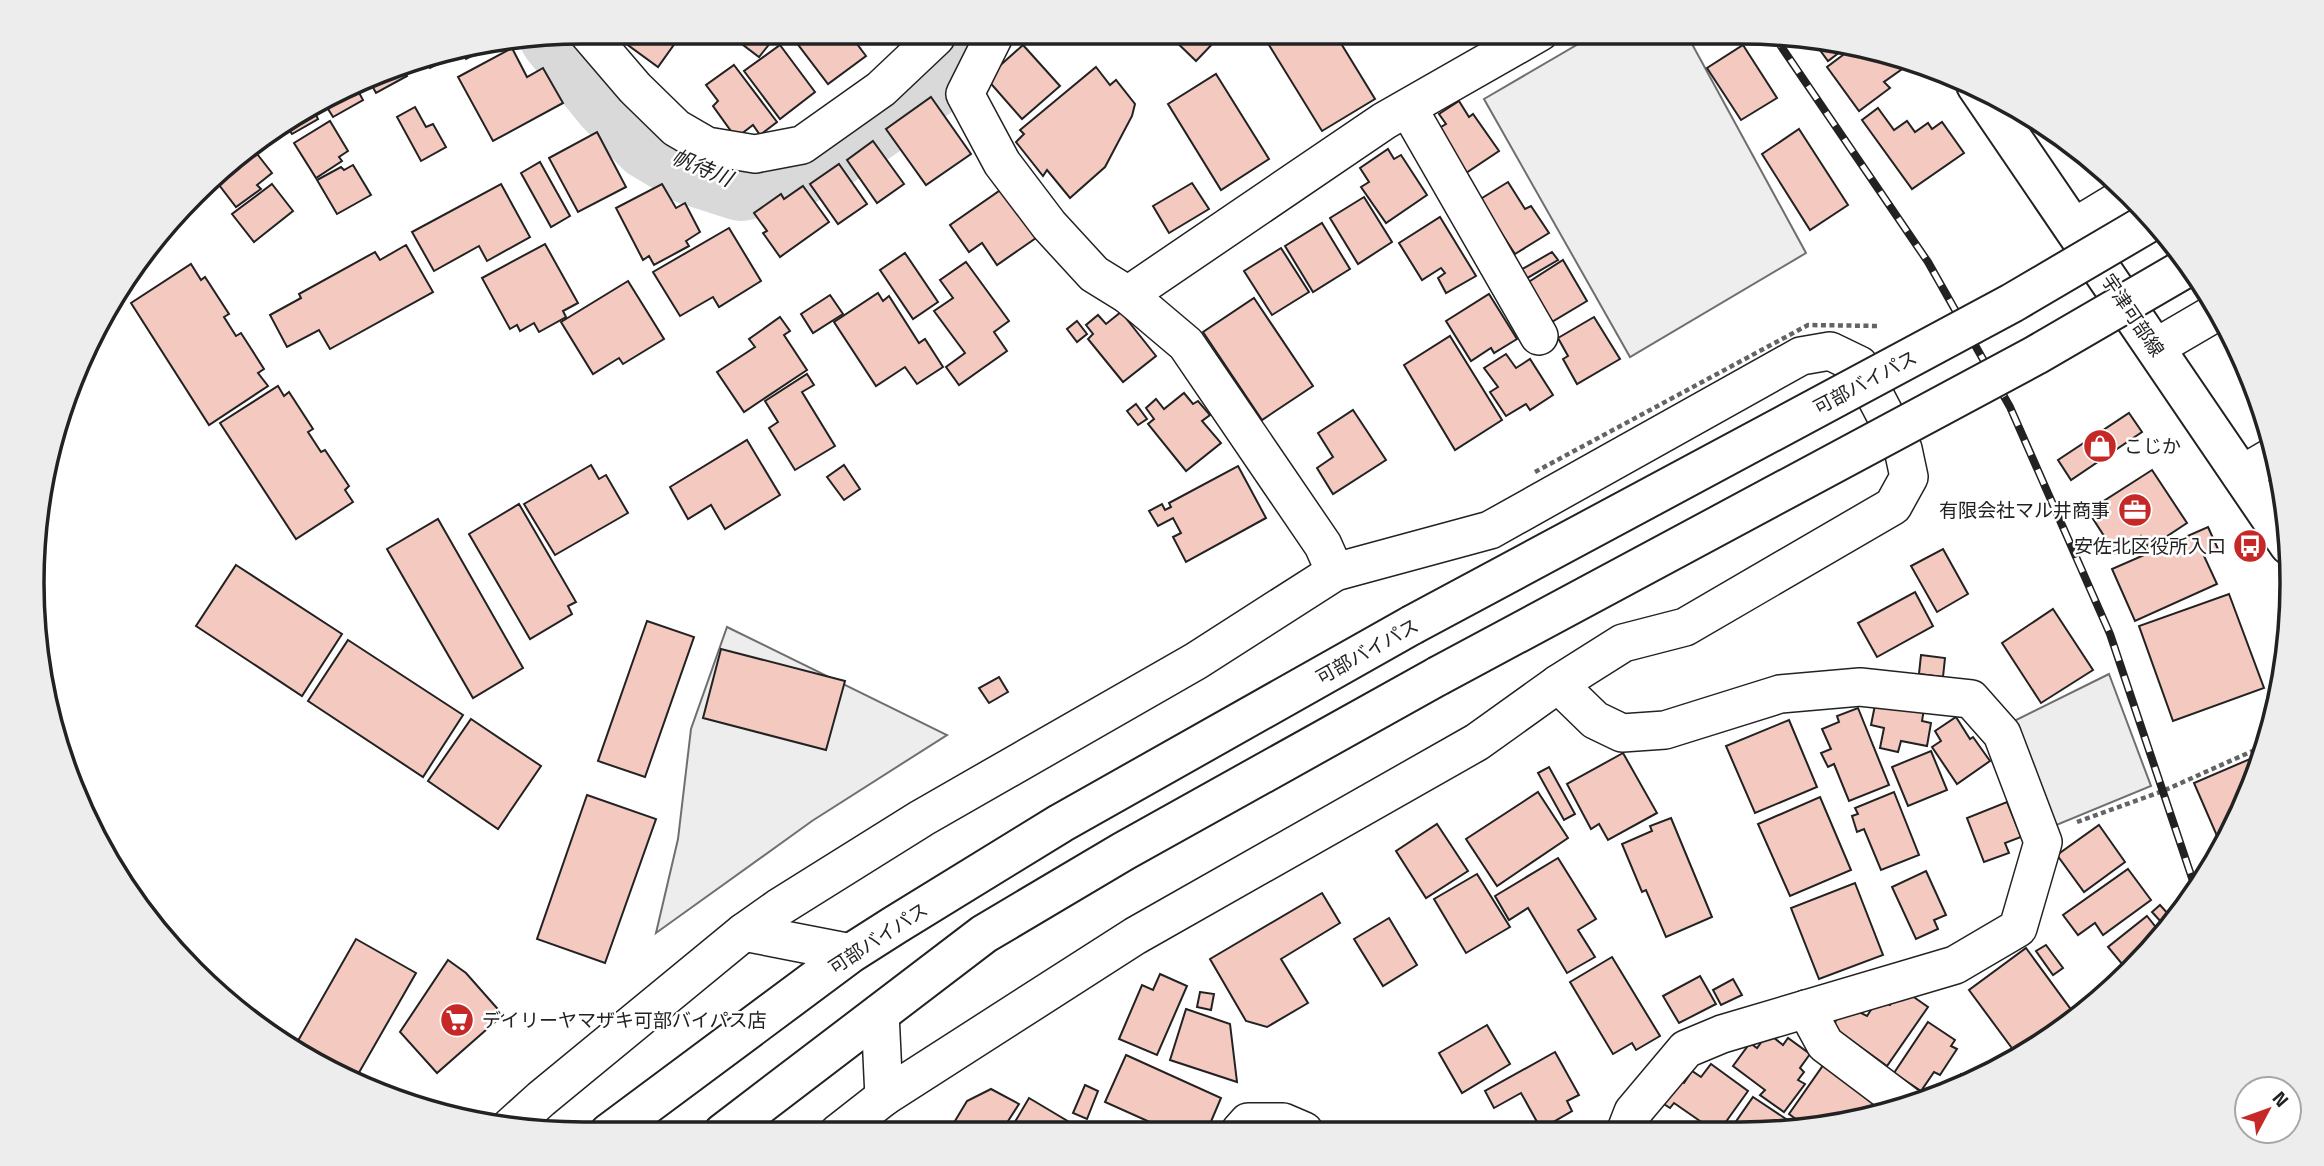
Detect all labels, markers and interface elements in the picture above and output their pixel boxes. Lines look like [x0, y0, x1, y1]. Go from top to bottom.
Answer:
water label: 帆待川 [667, 140, 739, 195]
street label: 宇津可部線 [2095, 267, 2172, 362]
street label: 可部バイパス [1808, 342, 1922, 421]
shop icon: こじか [2081, 427, 2119, 465]
place label: こじか [2124, 431, 2181, 460]
office icon: 有限会社マル井商事 [2116, 491, 2154, 529]
place label: 有限会社マル井商事 [1939, 495, 2110, 524]
bus stop icon: 安佐北区役所入口 [2231, 527, 2269, 565]
place label: 安佐北区役所入口 [2074, 531, 2226, 560]
street label: 可部バイパス [1310, 610, 1423, 691]
street label: 可部バイパス [822, 894, 933, 981]
supermarket icon: デイリーヤマザキ可部バイパス店 [438, 1001, 476, 1039]
place label: デイリーヤマザキ可部バイパス店 [482, 1005, 767, 1034]
north arrow [2233, 1075, 2303, 1145]
text: N [2266, 1084, 2296, 1113]

